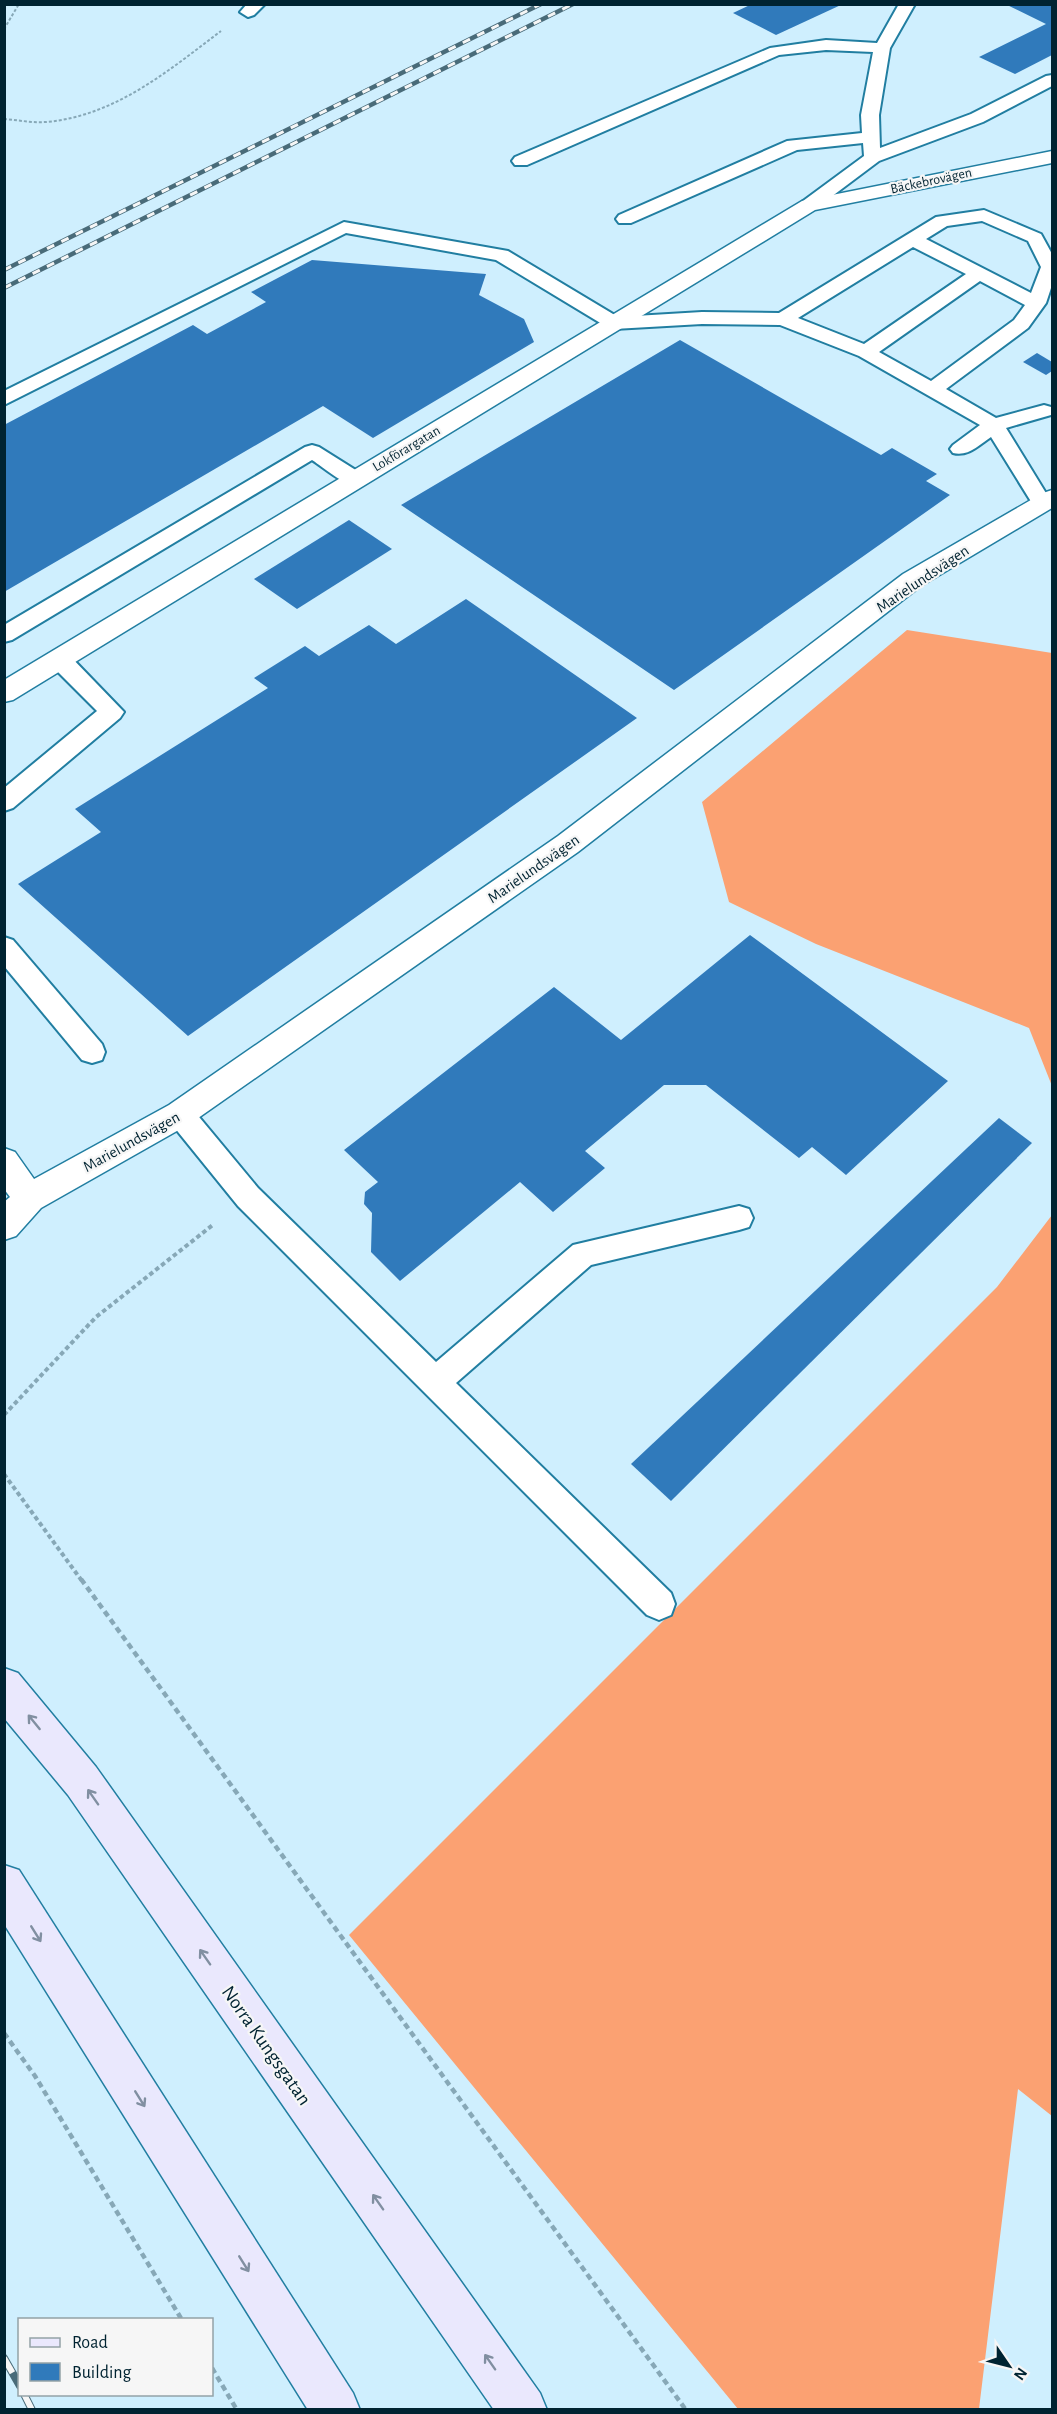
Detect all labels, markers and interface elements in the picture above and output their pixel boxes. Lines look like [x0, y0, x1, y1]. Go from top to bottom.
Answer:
street label: Bäckebrovägen [889, 166, 973, 196]
street label: Lokförargatan [370, 423, 443, 474]
street label: Marielundsvägen [873, 542, 972, 616]
street label: Marielundsvägen [485, 831, 582, 906]
street label: Marielundsvägen [80, 1109, 183, 1175]
one-way arrow [27, 1714, 40, 1730]
one-way arrow [87, 1789, 99, 1806]
one-way arrow [30, 1925, 42, 1942]
one-way arrow [199, 1949, 211, 1965]
street label: Norra Kungsgatan [218, 1982, 315, 2109]
one-way arrow [135, 2090, 147, 2107]
one-way arrow [372, 2194, 384, 2211]
one-way arrow [239, 2255, 251, 2272]
legend [18, 2318, 213, 2396]
text: Road [72, 2334, 108, 2352]
north arrow [979, 2336, 1039, 2396]
one-way arrow [484, 2354, 496, 2370]
text: Building [72, 2364, 132, 2382]
text: N [1011, 2365, 1030, 2383]

